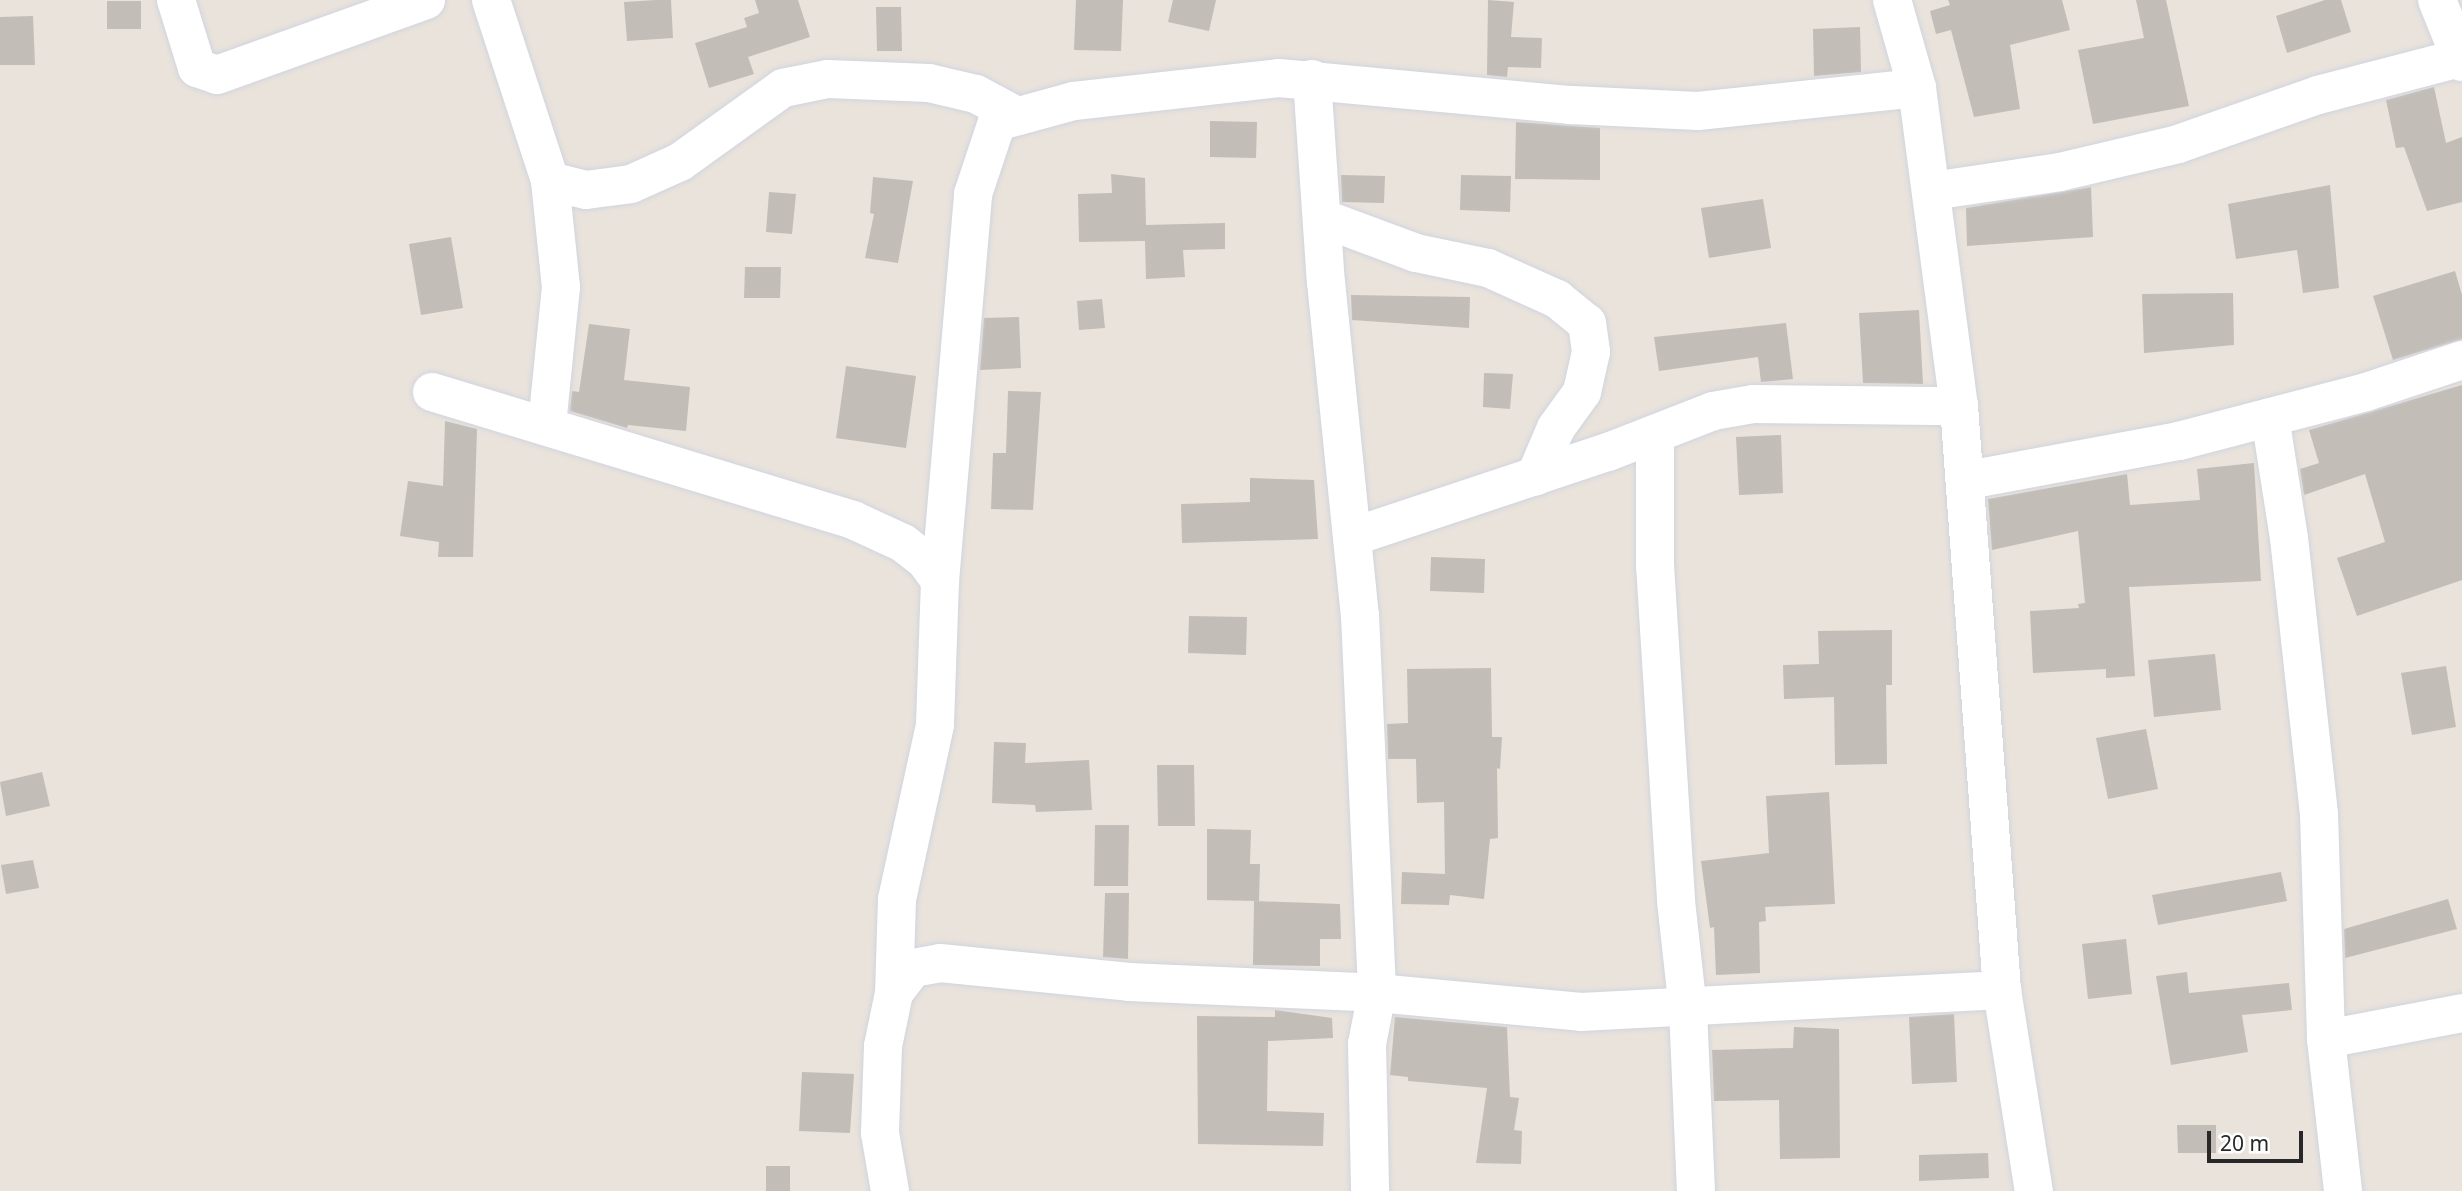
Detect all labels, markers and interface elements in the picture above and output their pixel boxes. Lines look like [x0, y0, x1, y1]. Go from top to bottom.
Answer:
scale bar [2210, 1118, 2306, 1162]
text: 20 m [2220, 1129, 2269, 1157]

